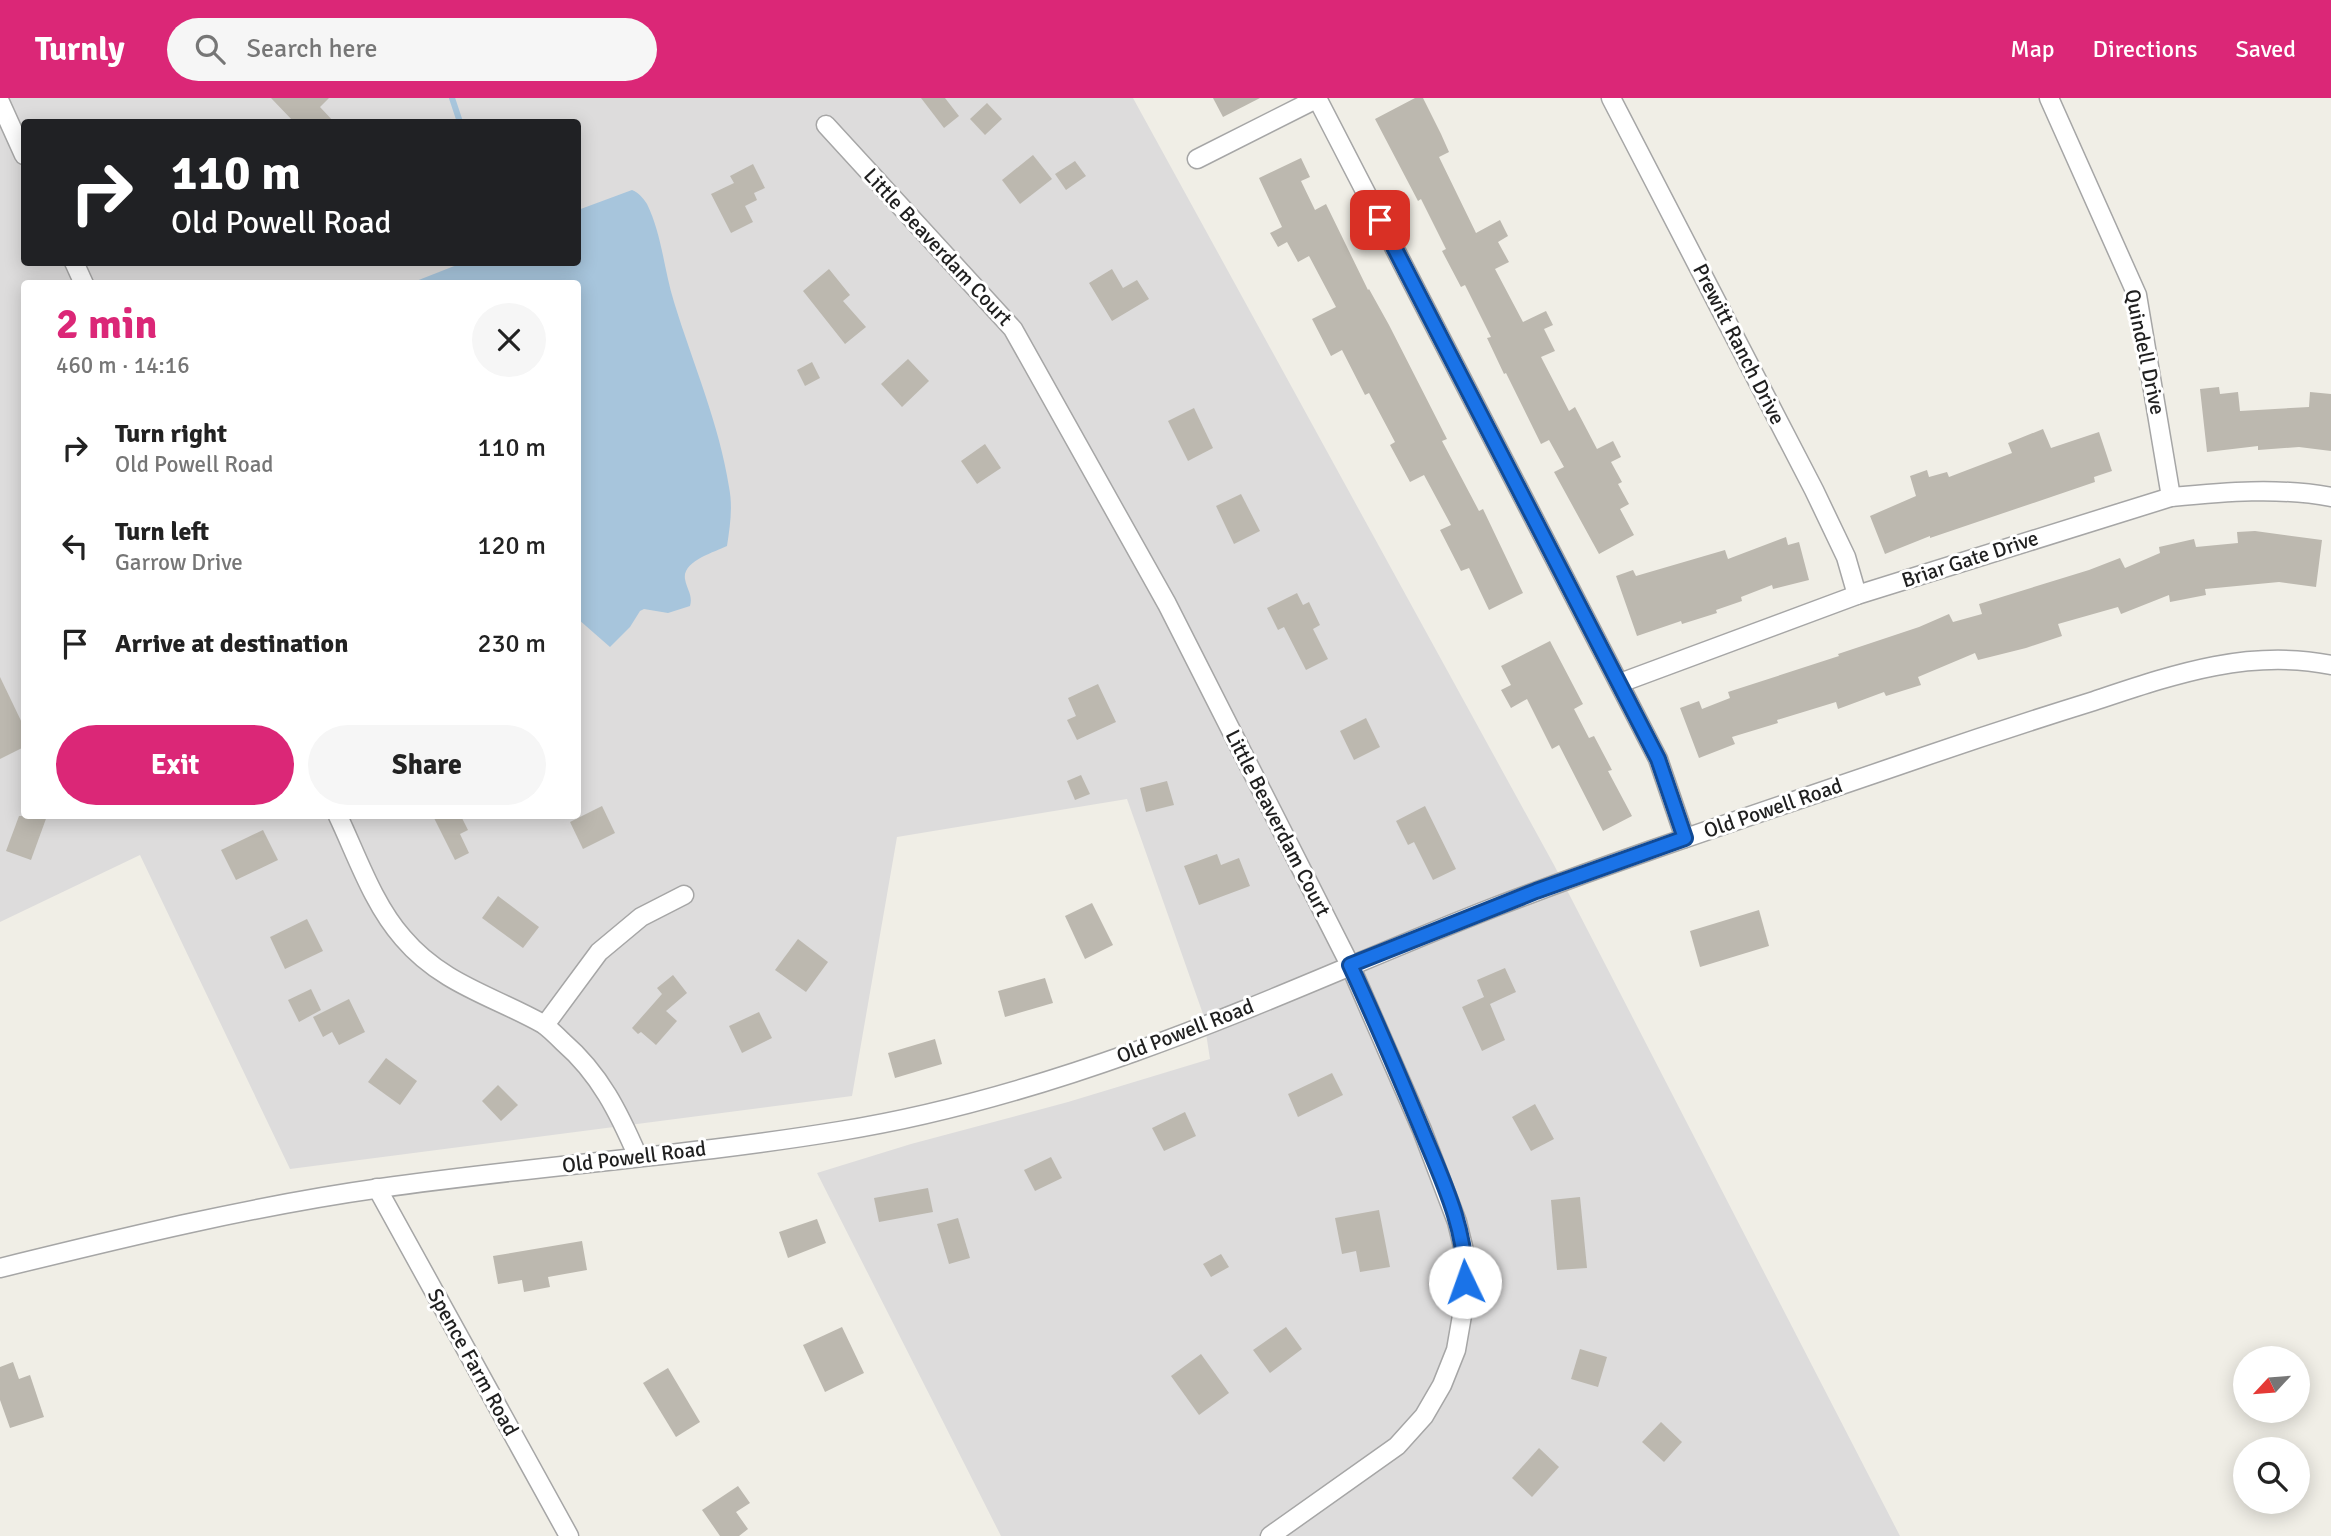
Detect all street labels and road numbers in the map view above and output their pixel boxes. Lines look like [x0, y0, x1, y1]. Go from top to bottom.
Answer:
street label: Little Beaverdam Court [858, 163, 1018, 331]
street label: Prewitt Ranch Drive [1687, 259, 1791, 429]
street label: Quindell Drive [2119, 287, 2171, 417]
street label: Briar Gate Drive [1898, 525, 2042, 593]
street label: Little Beaverdam Court [1220, 725, 1336, 921]
street label: Old Powell Road [1700, 772, 1846, 844]
street label: Old Powell Road [1113, 993, 1257, 1069]
street label: Old Powell Road [561, 1135, 707, 1179]
street label: Spence Farm Road [422, 1284, 524, 1440]

